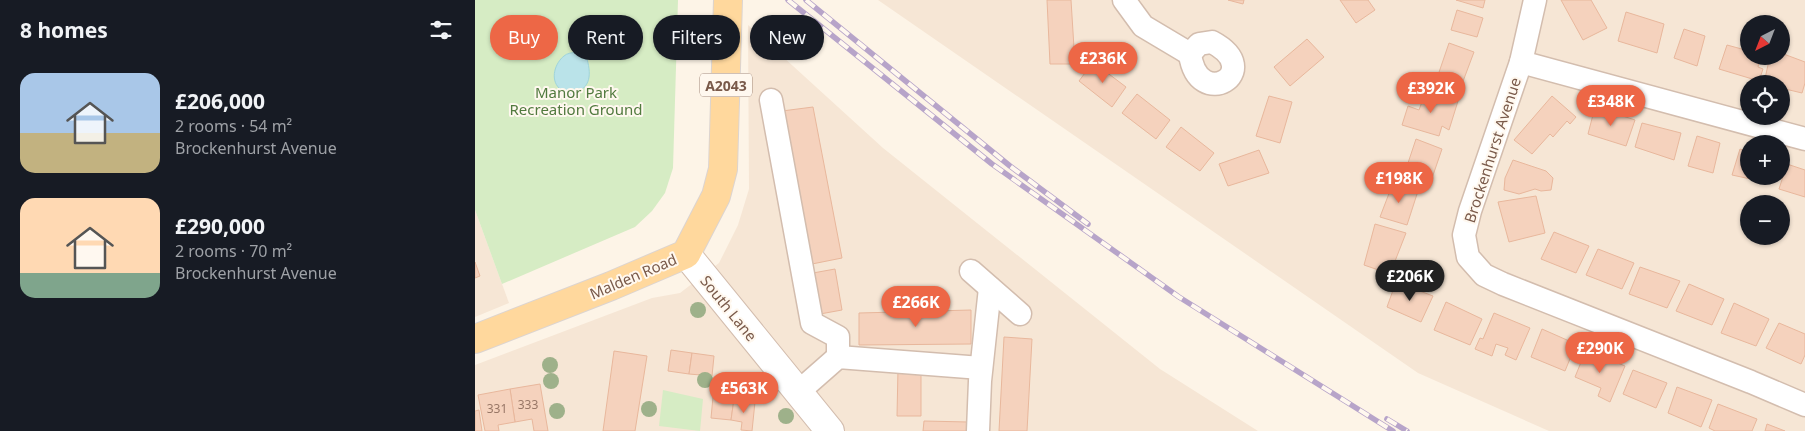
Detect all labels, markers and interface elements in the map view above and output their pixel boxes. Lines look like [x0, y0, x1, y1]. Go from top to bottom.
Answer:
chip: Buy [490, 15, 558, 60]
chip: Rent [568, 15, 643, 60]
chip: Filters [653, 15, 740, 60]
chip: New [750, 15, 824, 60]
north arrow [1740, 15, 1790, 65]
map controls [1740, 15, 1790, 245]
text: 8 homes [20, 16, 108, 44]
icon: filters [427, 16, 455, 44]
pin: £236K [1068, 42, 1138, 84]
text: £236K [1079, 47, 1127, 69]
pin: £392K [1396, 72, 1466, 114]
road number: A2043 [700, 74, 752, 96]
street label: Brockenhurst Avenue [1459, 75, 1525, 225]
button: locate [1740, 75, 1790, 125]
text: £392K [1407, 77, 1455, 99]
park label: Manor Park Recreation Ground [510, 82, 642, 119]
pin: £348K [1576, 84, 1646, 127]
text: £206,000 [175, 87, 265, 115]
text: £348K [1587, 90, 1635, 112]
icon: home [60, 93, 120, 153]
text: 2 rooms · 54 m² [175, 115, 292, 137]
button: + [1740, 135, 1790, 185]
text: Brockenhurst Avenue [175, 137, 337, 159]
pin: £198K [1364, 162, 1434, 204]
text: £198K [1375, 167, 1423, 189]
button: − [1740, 195, 1790, 245]
text: £290,000 [175, 212, 265, 240]
icon: home [60, 218, 120, 278]
text: 2 rooms · 70 m² [175, 240, 292, 262]
street label: Malden Road [586, 249, 680, 303]
pin: £206K [1375, 260, 1445, 302]
text: Brockenhurst Avenue [175, 262, 337, 284]
text: £206K [1386, 265, 1434, 287]
street label: South Lane [696, 271, 762, 345]
pin: £266K [881, 286, 951, 328]
text: £266K [892, 291, 940, 313]
pin: £290K [1565, 332, 1635, 374]
text: £290K [1576, 337, 1624, 359]
pin: £563K [709, 372, 779, 414]
text: £563K [720, 377, 768, 399]
house number: 333 [518, 396, 538, 413]
house number: 331 [487, 400, 507, 417]

